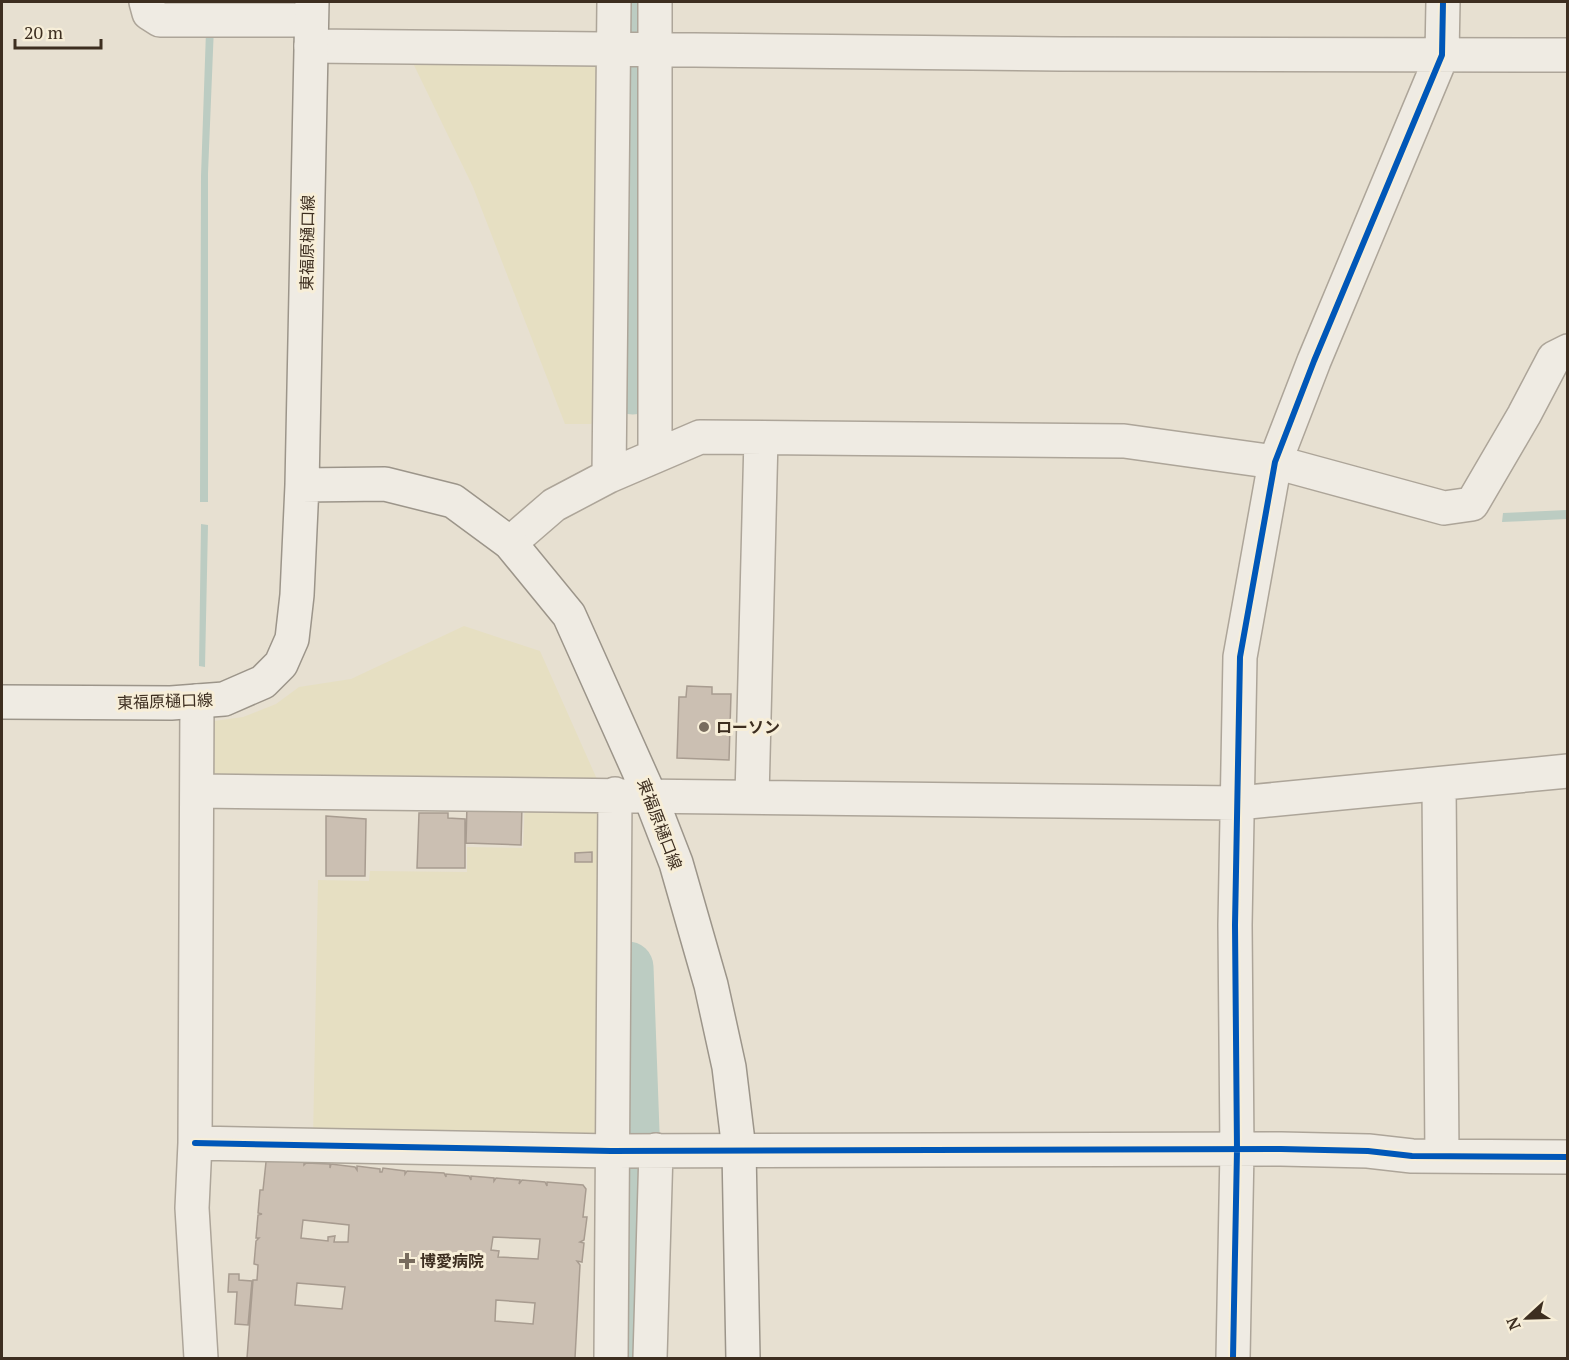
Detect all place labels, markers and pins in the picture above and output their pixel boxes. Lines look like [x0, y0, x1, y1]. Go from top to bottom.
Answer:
place label: ローソン [716, 716, 780, 738]
marker: ローソン [697, 720, 711, 734]
place label: 博愛病院 [420, 1250, 484, 1272]
marker: 博愛病院 [398, 1252, 416, 1270]

